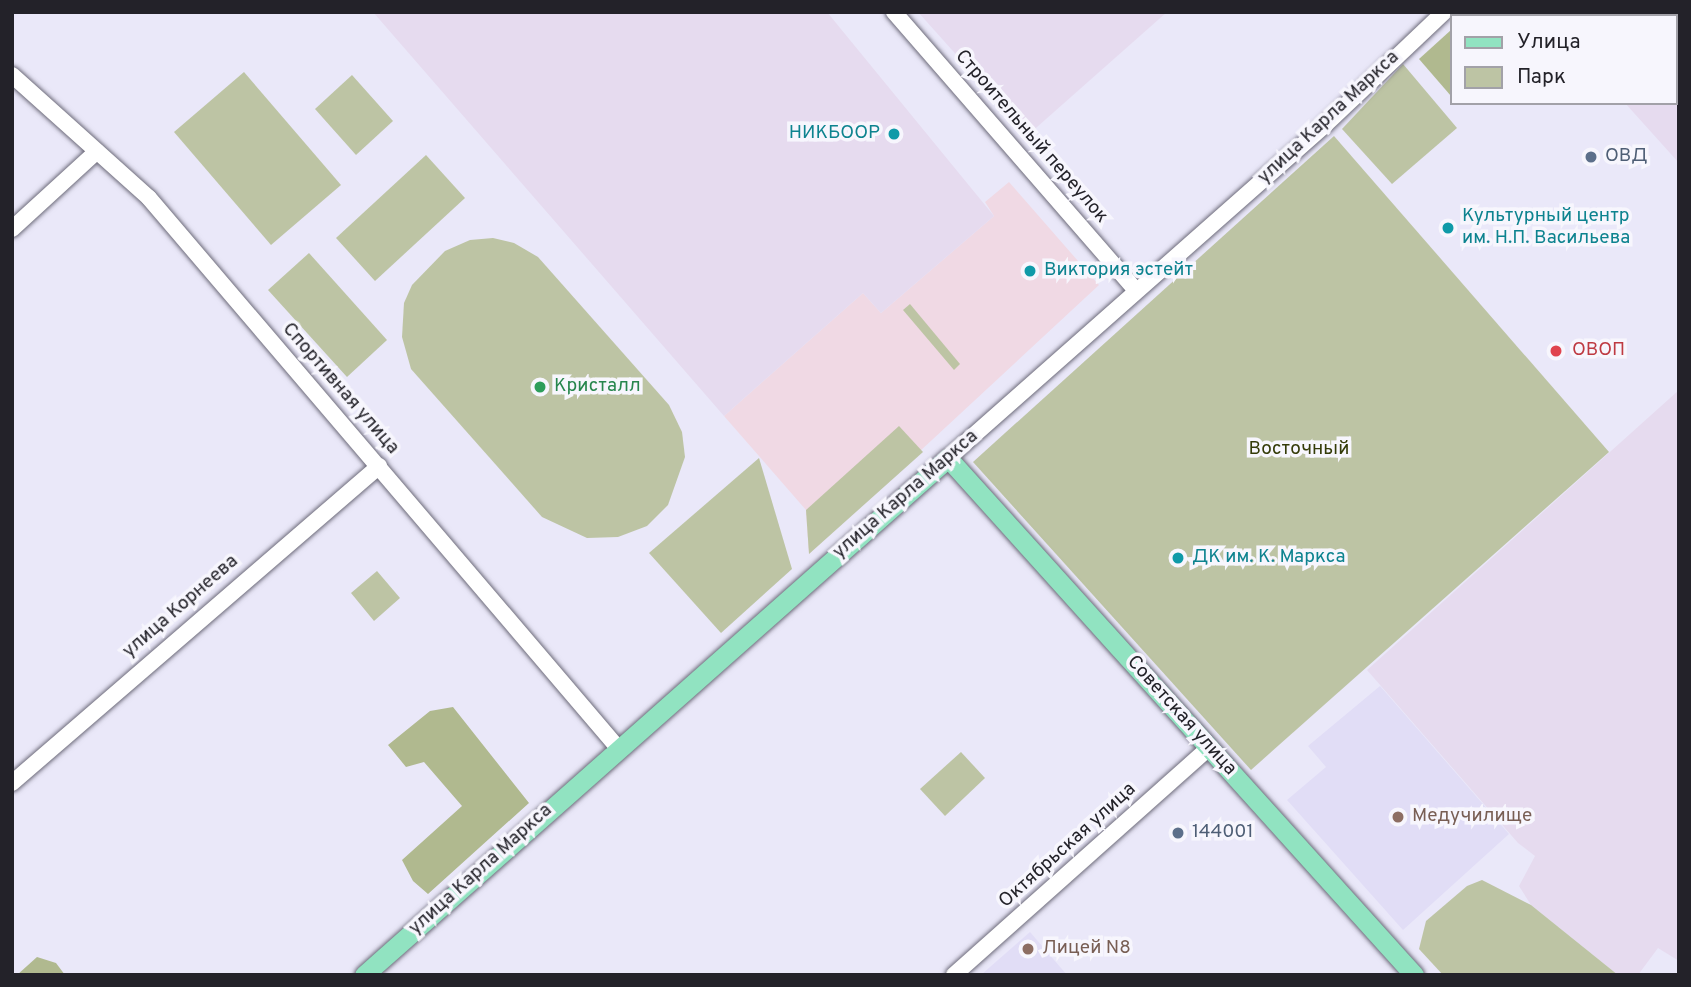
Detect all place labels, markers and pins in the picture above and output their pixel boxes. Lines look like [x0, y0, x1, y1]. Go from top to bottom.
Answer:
place label: НИКБООР [789, 123, 880, 145]
marker: НИКБООР [886, 126, 902, 142]
place label: ОВД [1605, 146, 1648, 168]
marker: ОВД [1583, 149, 1599, 165]
place label: Культурный центр им. Н.П. Васильева [1462, 206, 1630, 250]
marker: Культурный центр им. Н.П. Васильева [1440, 220, 1456, 236]
place label: Виктория эстейт [1044, 260, 1193, 282]
marker: Виктория эстейт [1022, 263, 1038, 279]
place label: ОВОП [1572, 340, 1625, 362]
marker: ОВОП [1546, 341, 1566, 361]
place label: Кристалл [554, 376, 641, 398]
marker: Кристалл [532, 379, 548, 395]
place label: ДК им. К. Маркса [1192, 547, 1345, 569]
marker: ДК им. К. Маркса [1170, 550, 1186, 566]
place label: Медучилище [1412, 806, 1532, 828]
marker: Медучилище [1390, 809, 1406, 825]
place label: 144001 [1192, 822, 1254, 844]
marker: 144001 [1170, 825, 1186, 841]
place label: Лицей N8 [1042, 938, 1131, 960]
marker: Лицей N8 [1020, 941, 1036, 957]

